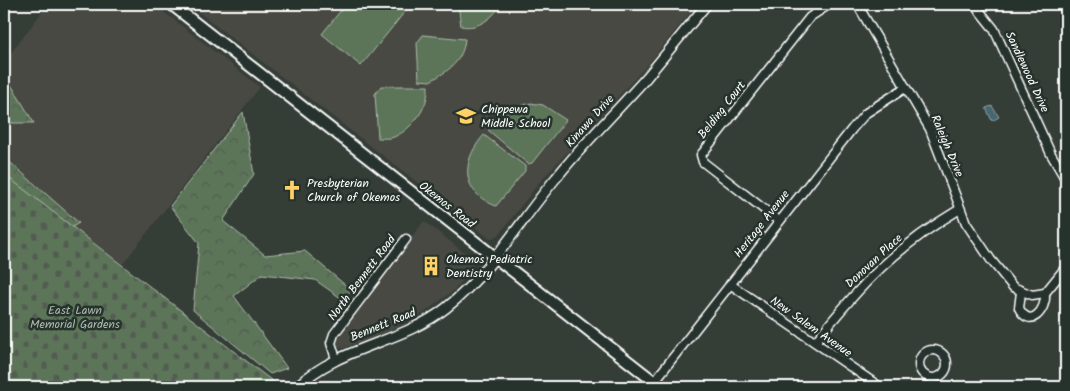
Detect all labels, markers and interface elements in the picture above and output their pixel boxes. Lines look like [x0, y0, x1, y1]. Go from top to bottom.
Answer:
street label: Sandlewood Drive [1000, 28, 1054, 116]
street label: Belding Court [693, 77, 751, 143]
street label: Kinawa Drive [561, 90, 619, 152]
place label: Chippewa Middle School [481, 100, 550, 133]
school or university icon: Chippewa Middle School [455, 105, 477, 127]
street label: Raleigh Drive [925, 112, 969, 181]
place label: Presbyterian Church of Okemos [307, 174, 400, 207]
street label: Okemos Road [415, 177, 480, 234]
church icon: Presbyterian Church of Okemos [281, 179, 303, 201]
street label: Heritage Avenue [729, 185, 795, 262]
street label: Donovan Place [841, 229, 908, 293]
street label: North Bennett Road [323, 230, 401, 325]
place label: Okemos Pediatric Dentistry [446, 250, 533, 283]
building icon: Okemos Pediatric Dentistry [420, 255, 442, 277]
street label: New Salem Avenue [766, 292, 856, 363]
park label: East Lawn Memorial Gardens [30, 301, 120, 334]
street label: Bennett Road [347, 303, 420, 347]

